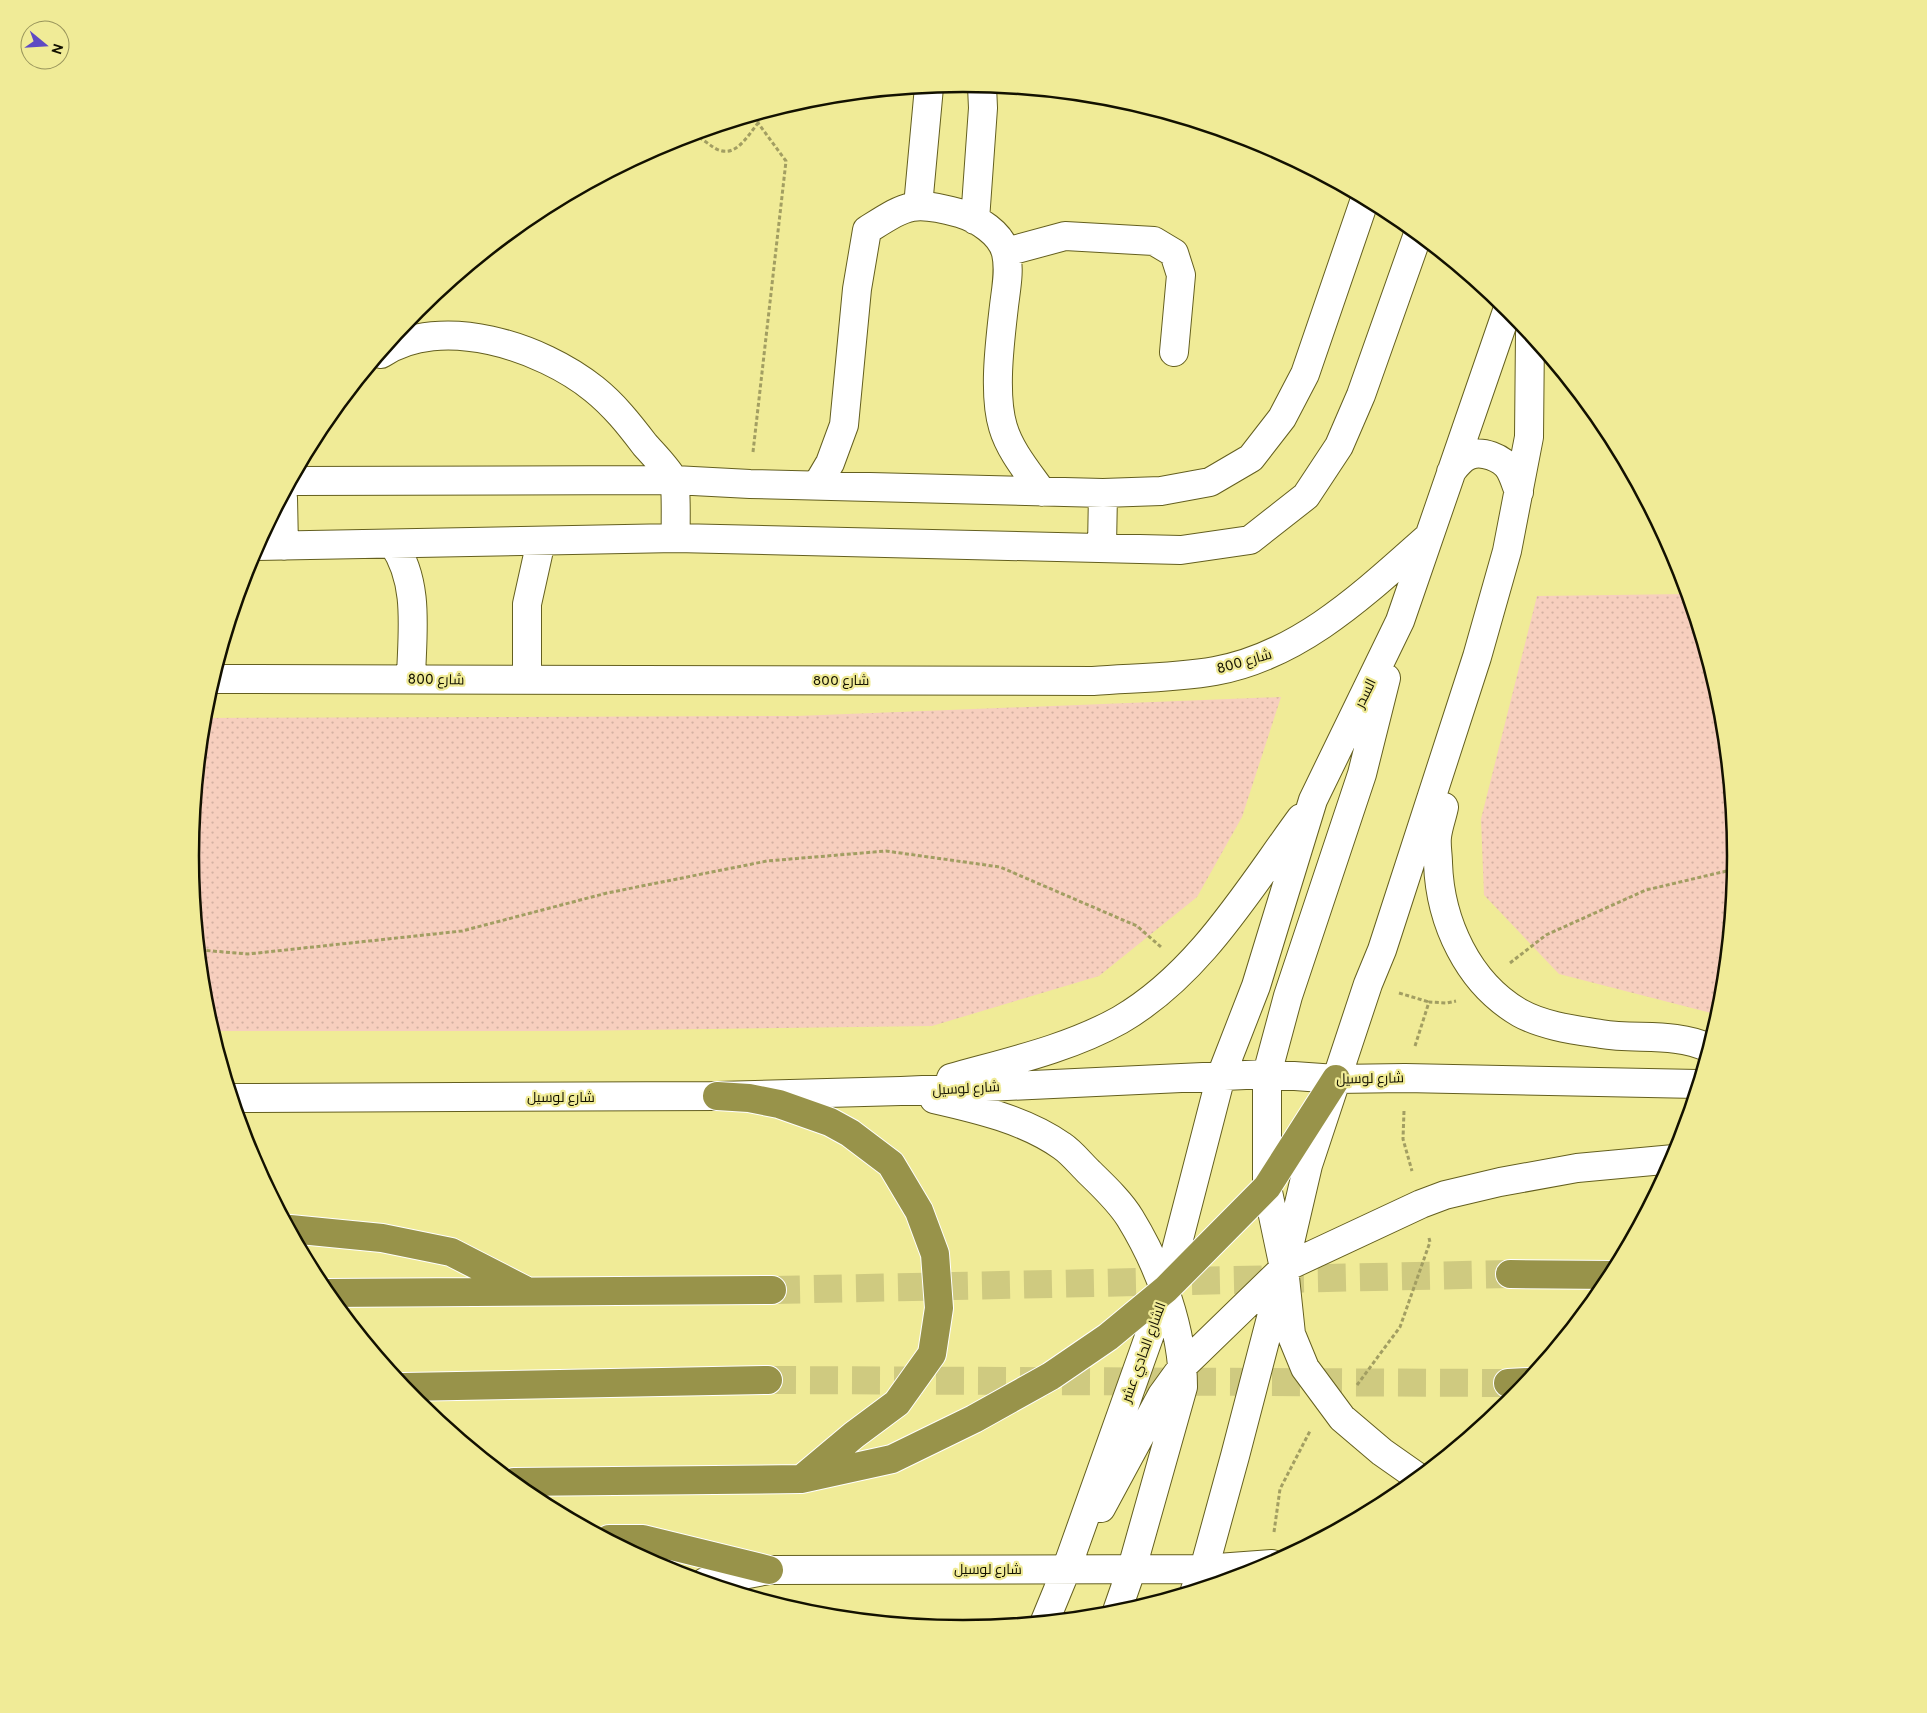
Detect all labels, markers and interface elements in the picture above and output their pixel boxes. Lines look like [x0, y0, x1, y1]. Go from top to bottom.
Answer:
north arrow [20, 20, 70, 70]
text: N [46, 41, 66, 56]
street label: شارع 800 [1215, 646, 1274, 678]
street label: شارع 800 [407, 672, 464, 689]
street label: شارع 800 [813, 673, 869, 690]
street label: السدر [1352, 676, 1381, 712]
street label: شارع لوسيل [1336, 1070, 1404, 1089]
street label: شارع لوسيل [932, 1079, 1000, 1100]
street label: شارع لوسيل [527, 1090, 595, 1107]
street label: الشارع الحادي عشر [1118, 1300, 1172, 1407]
street label: شارع لوسيل [954, 1562, 1022, 1579]

